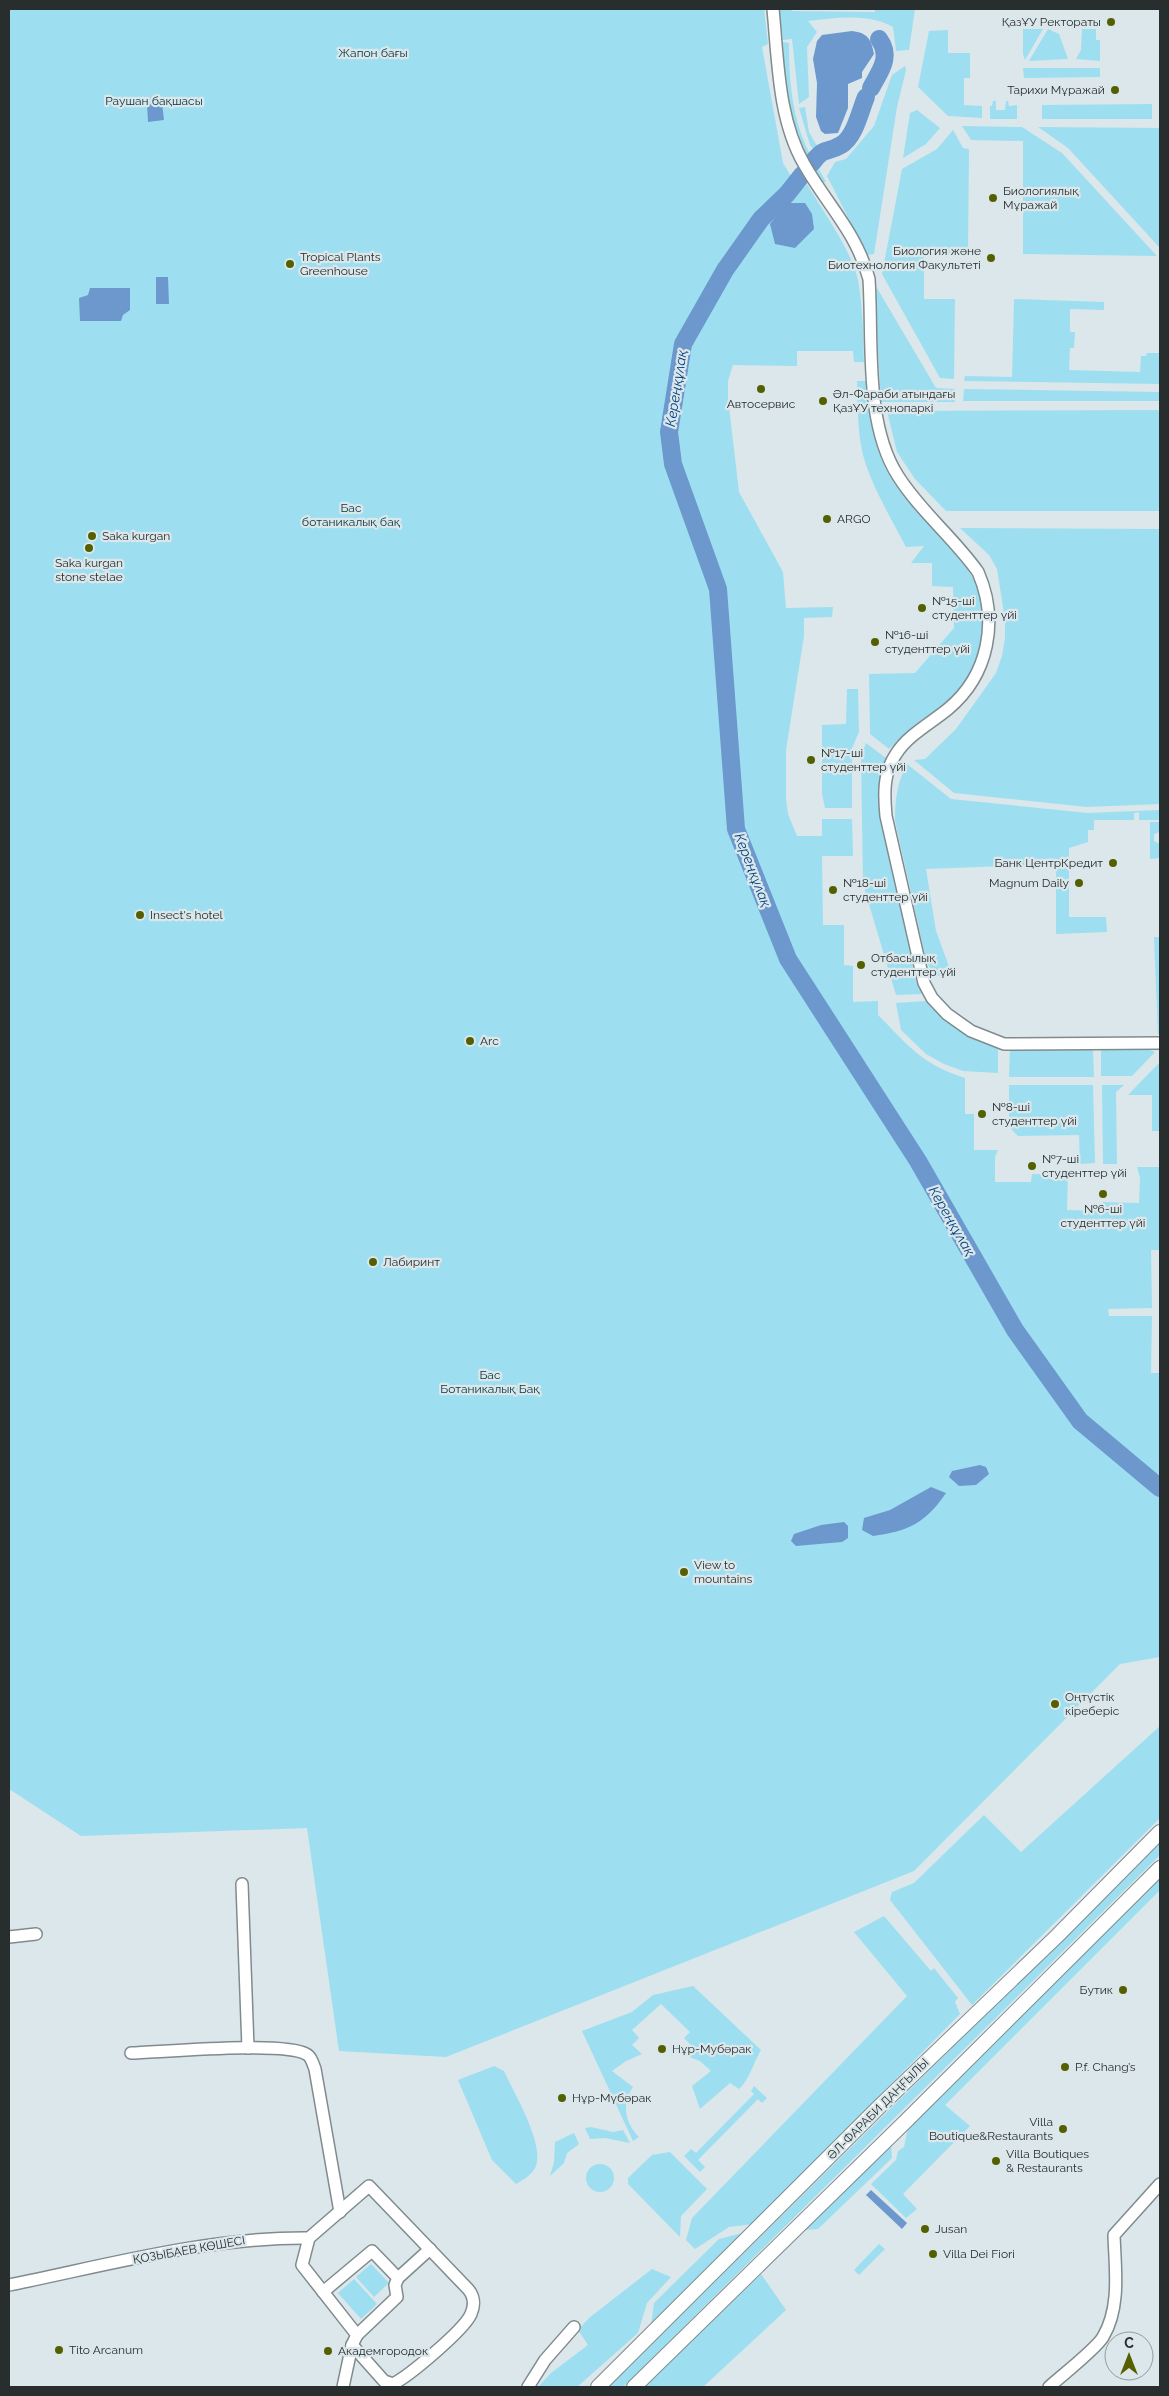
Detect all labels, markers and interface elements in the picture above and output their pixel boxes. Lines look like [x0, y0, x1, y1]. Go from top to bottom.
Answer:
place label: ҚазҰУ Ректораты [1002, 15, 1101, 29]
marker: ҚазҰУ Ректораты [1105, 16, 1117, 28]
park label: Жапон бағы [338, 46, 408, 60]
place label: Тарихи Мұражай [1007, 83, 1105, 97]
marker: Тарихи Мұражай [1109, 84, 1121, 96]
park label: Раушан бақшасы [105, 94, 203, 108]
place label: Биологиялық Мұражай [1003, 184, 1079, 212]
marker: Биологиялық Мұражай [987, 192, 999, 204]
place label: Биология және Биотехнология Факультеті [828, 244, 981, 272]
place label: Tropical Plants Greenhouse [300, 250, 381, 278]
marker: Биология және Биотехнология Факультеті [985, 252, 997, 264]
marker: Tropical Plants Greenhouse [284, 258, 296, 270]
water label: Кереңқұлақ [662, 348, 690, 428]
marker: Автосервис [755, 383, 767, 395]
place label: Әл-Фараби атындағы ҚазҰУ технопаркі [833, 387, 955, 415]
marker: Әл-Фараби атындағы ҚазҰУ технопаркі [817, 395, 829, 407]
place label: Автосервис [727, 397, 796, 411]
park label: Бас ботаникалық бақ [302, 501, 401, 529]
place label: ARGO [837, 512, 871, 526]
marker: ARGO [821, 513, 833, 525]
place label: Saka kurgan [102, 529, 170, 543]
marker: Saka kurgan [86, 530, 98, 542]
marker: Saka kurgan stone stelae [83, 542, 95, 554]
place label: Saka kurgan stone stelae [55, 556, 123, 584]
place label: №15-ші студенттер үйі [932, 594, 1017, 622]
marker: №15-ші студенттер үйі [916, 602, 928, 614]
place label: №16-ші студенттер үйі [885, 628, 970, 656]
marker: №16-ші студенттер үйі [869, 636, 881, 648]
place label: №17-ші студенттер үйі [821, 746, 906, 774]
marker: №17-ші студенттер үйі [805, 754, 817, 766]
water label: Кереңқұлақ [732, 831, 774, 909]
place label: Банк ЦентрКредит [995, 856, 1103, 870]
marker: Банк ЦентрКредит [1107, 857, 1119, 869]
place label: №18-ші студенттер үйі [843, 876, 928, 904]
place label: Magnum Daily [989, 876, 1069, 890]
marker: Magnum Daily [1073, 877, 1085, 889]
marker: №18-ші студенттер үйі [827, 884, 839, 896]
place label: Insect's hotel [150, 908, 224, 922]
marker: Insect's hotel [134, 909, 146, 921]
place label: Отбасылық студенттер үйі [871, 951, 956, 979]
marker: Отбасылық студенттер үйі [855, 959, 867, 971]
place label: Arc [480, 1034, 499, 1048]
marker: Arc [464, 1035, 476, 1047]
place label: №8-ші студенттер үйі [992, 1100, 1077, 1128]
marker: №8-ші студенттер үйі [976, 1108, 988, 1120]
place label: №7-ші студенттер үйі [1042, 1152, 1127, 1180]
marker: №7-ші студенттер үйі [1026, 1160, 1038, 1172]
water label: Кереңқұлақ [926, 1183, 978, 1259]
marker: №6-ші студенттер үйі [1097, 1188, 1109, 1200]
place label: №6-ші студенттер үйі [1061, 1202, 1145, 1230]
place label: Лабиринт [383, 1255, 440, 1269]
marker: Лабиринт [367, 1256, 379, 1268]
park label: Бас Ботаникалық Бақ [440, 1368, 540, 1396]
place label: View to mountains [694, 1558, 752, 1586]
marker: View to mountains [678, 1566, 690, 1578]
place label: Оңтүстік кіреберіс [1065, 1690, 1120, 1718]
marker: Оңтүстік кіреберіс [1049, 1698, 1061, 1710]
place label: Бутик [1080, 1983, 1113, 1997]
marker: Бутик [1117, 1984, 1129, 1996]
place label: Нұр-Мубәрак [672, 2042, 752, 2056]
marker: Нұр-Мубәрак [656, 2043, 668, 2055]
street label: ӘЛ-ФАРАБИ ДАҢҒЫЛЫ [825, 2056, 931, 2162]
place label: P.f. Chang’s [1075, 2060, 1136, 2074]
marker: P.f. Chang’s [1059, 2061, 1071, 2073]
place label: Нұр-Мүбәрак [572, 2091, 651, 2105]
marker: Нұр-Мүбәрак [556, 2092, 568, 2104]
place label: Villa Boutique&Restaurants [929, 2115, 1053, 2143]
marker: Villa Boutique&Restaurants [1057, 2123, 1069, 2135]
place label: Villa Boutiques & Restaurants [1006, 2147, 1089, 2175]
marker: Villa Boutiques & Restaurants [990, 2155, 1002, 2167]
place label: Jusan [935, 2222, 967, 2236]
marker: Jusan [919, 2223, 931, 2235]
street label: ҚОЗЫБАЕВ КӨШЕСІ [132, 2233, 246, 2267]
place label: Villa Dei Fiori [943, 2247, 1015, 2261]
marker: Villa Dei Fiori [927, 2248, 939, 2260]
north arrow [1104, 2331, 1154, 2381]
text: С [1124, 2335, 1134, 2351]
place label: Tito Arcanum [69, 2343, 143, 2357]
marker: Tito Arcanum [53, 2344, 65, 2356]
place label: Академгородок [338, 2344, 428, 2358]
marker: Академгородок [322, 2345, 334, 2357]

